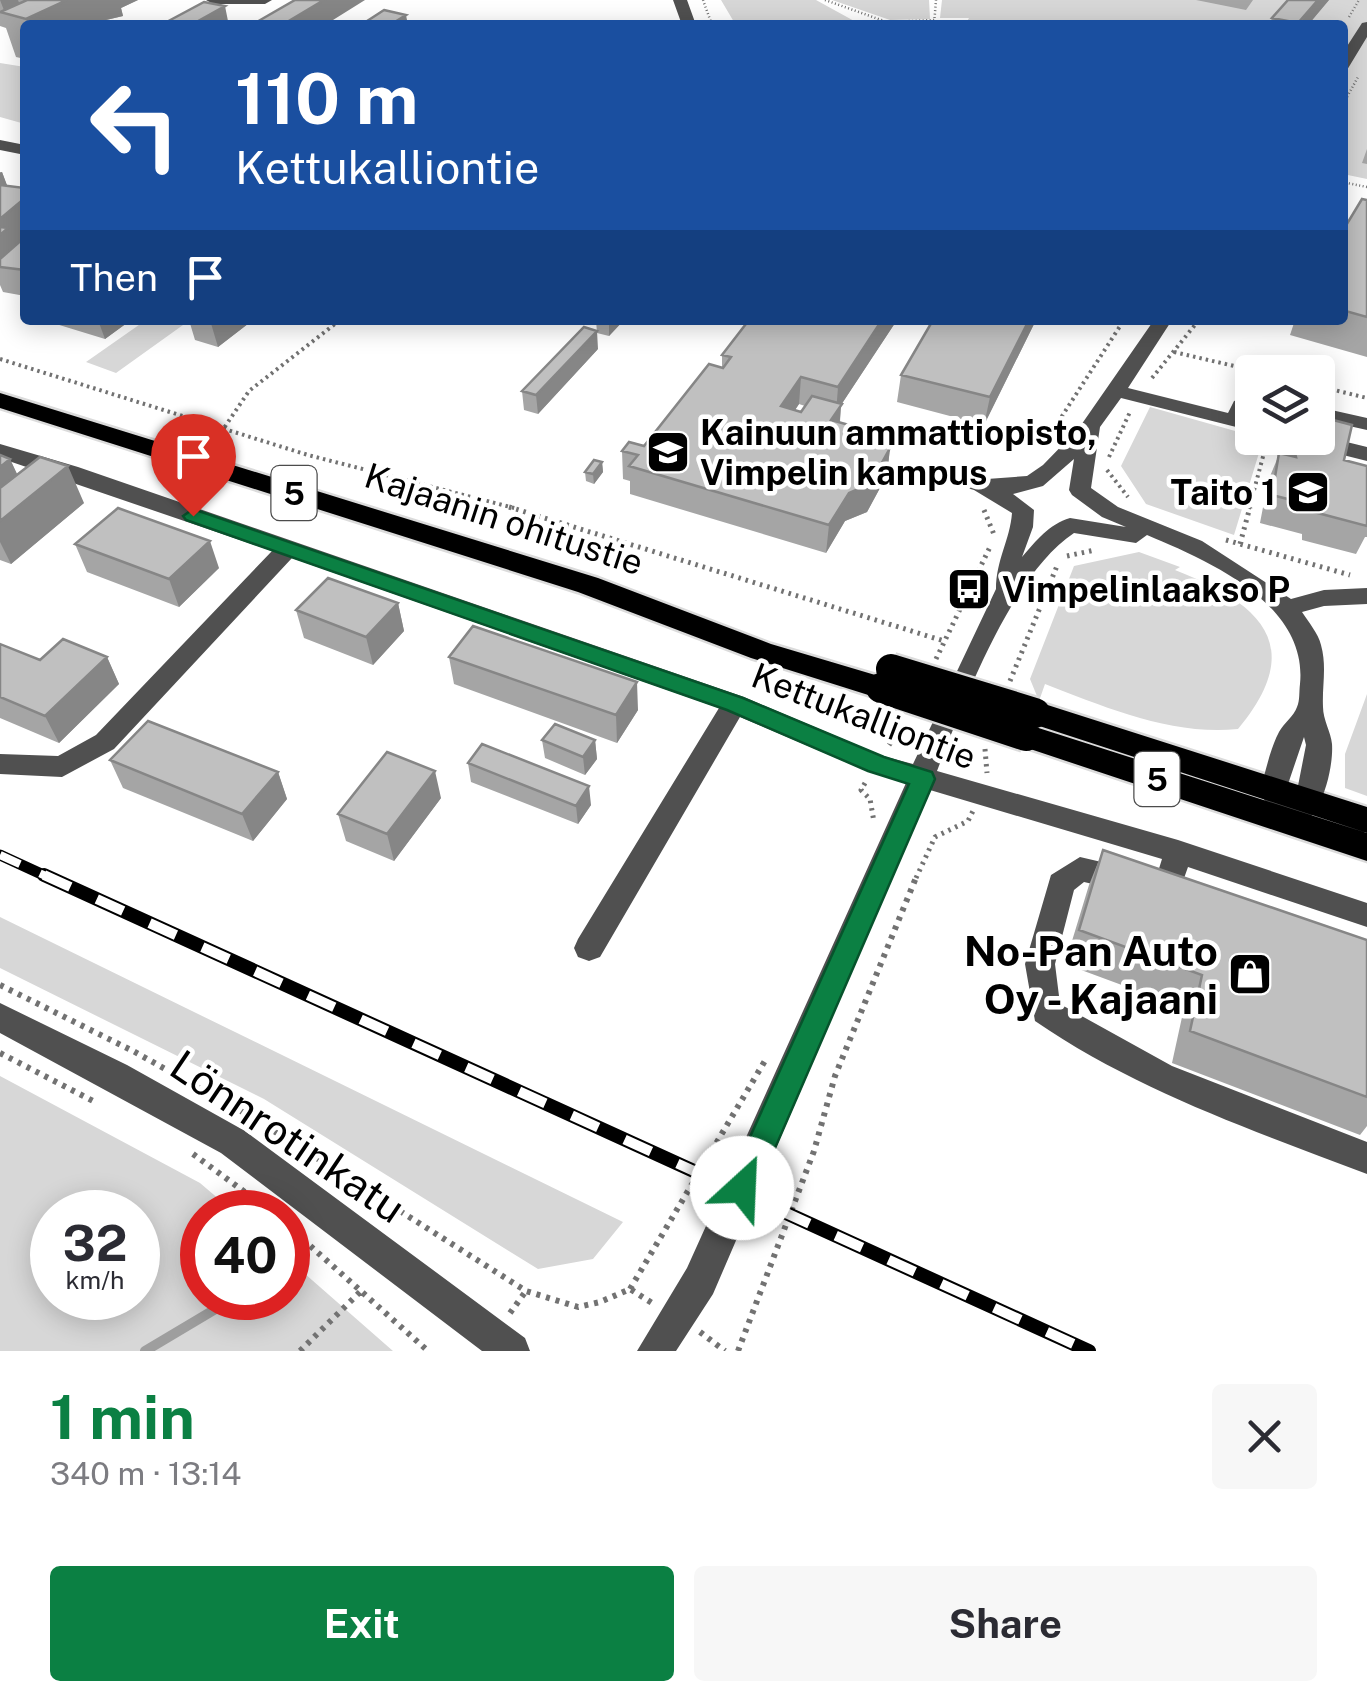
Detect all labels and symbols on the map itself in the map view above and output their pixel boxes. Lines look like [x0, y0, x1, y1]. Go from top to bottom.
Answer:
place label: Kainuun ammattiopisto, Vimpelin kampus [700, 412, 1097, 493]
pin [151, 414, 236, 517]
school or university icon: Kainuun ammattiopisto, Vimpelin kampus [645, 429, 691, 475]
street label: Kajaanin ohitustie [360, 455, 648, 583]
road number: 5 [272, 466, 316, 520]
school or university icon: Taito 1 [1285, 469, 1331, 515]
place label: Taito 1 [1171, 472, 1276, 513]
bus stop icon: Vimpelinlaakso P [946, 566, 992, 612]
place label: Vimpelinlaakso P [1002, 569, 1290, 610]
street label: Kettukalliontie [746, 654, 982, 778]
road number: 5 [1134, 752, 1180, 806]
place label: No-Pan Auto Oy - Kajaani [964, 926, 1218, 1023]
shop icon: No-Pan Auto Oy - Kajaani [1227, 951, 1273, 997]
street label: Lönnrotinkatu [162, 1040, 414, 1232]
position arrow [690, 1136, 794, 1240]
speed limit sign: 40 [180, 1190, 310, 1320]

